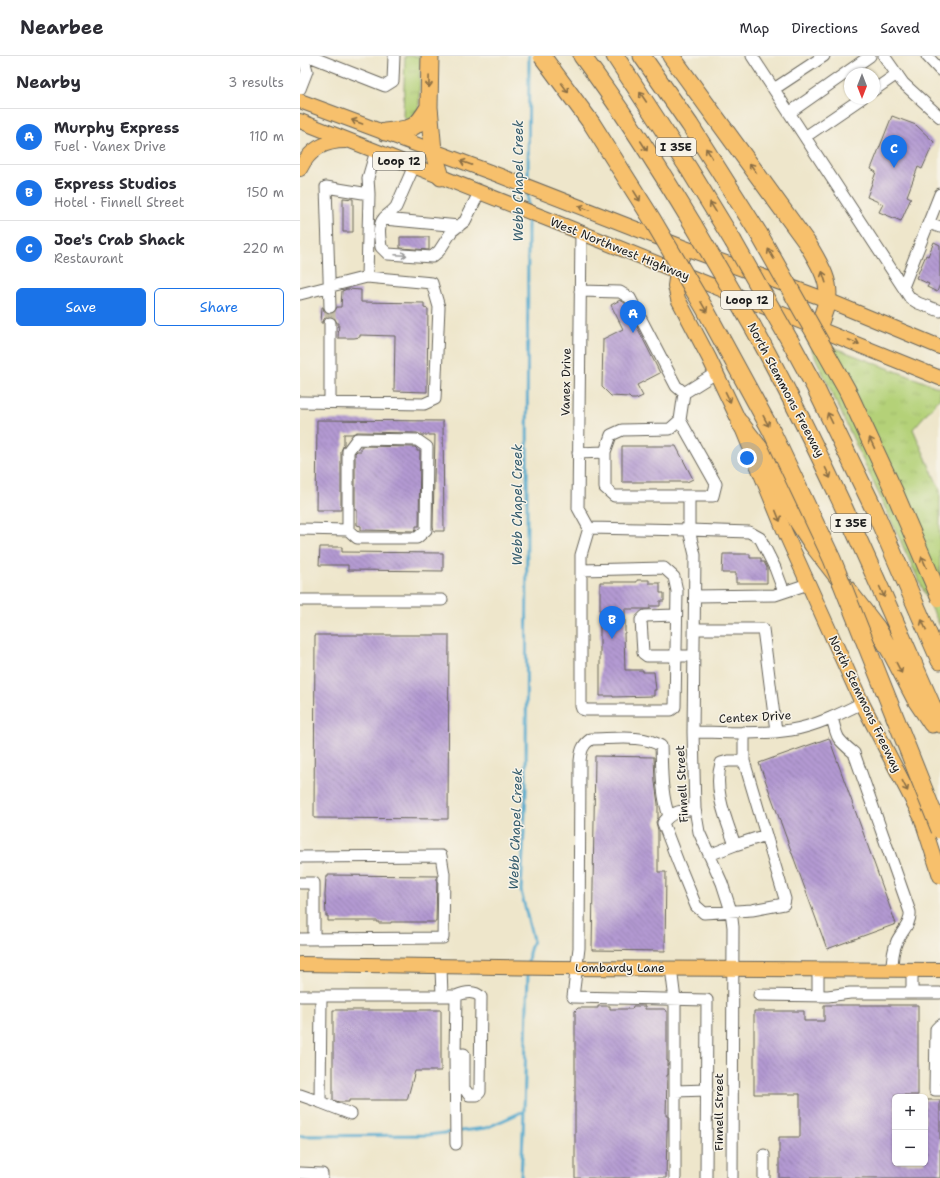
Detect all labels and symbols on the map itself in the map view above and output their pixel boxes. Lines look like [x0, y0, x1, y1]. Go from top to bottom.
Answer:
north arrow [844, 68, 880, 104]
one-way arrow [426, 75, 433, 88]
one-way arrow [561, 82, 569, 93]
one-way arrow [639, 92, 647, 103]
one-way arrow [351, 118, 364, 125]
water label: Webb Chapel Creek [510, 120, 527, 242]
pin: C [881, 135, 907, 168]
road number: I 35E [656, 138, 696, 156]
one-way arrow [640, 140, 648, 151]
one-way arrow [704, 147, 712, 159]
road number: Loop 12 [373, 152, 425, 170]
one-way arrow [459, 159, 472, 166]
one-way arrow [749, 163, 757, 174]
one-way arrow [633, 190, 641, 201]
one-way arrow [709, 202, 717, 213]
one-way arrow [578, 204, 590, 211]
street label: West Northwest Highway [548, 214, 692, 284]
one-way arrow [767, 248, 775, 260]
one-way arrow [394, 252, 407, 259]
one-way arrow [820, 270, 827, 283]
road number: Loop 12 [721, 291, 773, 309]
pin: A [620, 300, 646, 333]
one-way arrow [700, 301, 708, 313]
street label: North Stemmons Freeway [744, 320, 828, 460]
one-way arrow [847, 339, 859, 347]
street label: Vanex Drive [557, 347, 575, 416]
one-way arrow [725, 390, 732, 402]
one-way arrow [826, 412, 833, 424]
one-way arrow [763, 415, 771, 427]
one-way arrow [867, 438, 875, 450]
water label: Webb Chapel Creek [509, 444, 526, 566]
your location [737, 448, 757, 468]
one-way arrow [825, 467, 833, 479]
one-way arrow [775, 510, 783, 522]
road number: I 35E [831, 514, 871, 532]
one-way arrow [920, 556, 928, 568]
one-way arrow [879, 585, 886, 597]
pin: B [599, 606, 625, 639]
one-way arrow [920, 620, 927, 632]
street label: North Stemmons Freeway [825, 633, 905, 775]
one-way arrow [896, 662, 903, 674]
street label: Centex Drive [718, 707, 792, 727]
street label: Finnell Street [672, 745, 692, 823]
water label: Webb Chapel Creek [505, 767, 526, 890]
one-way arrow [902, 780, 909, 792]
street label: Lombardy Lane [575, 960, 665, 976]
street label: Finnell Street [711, 1073, 727, 1151]

